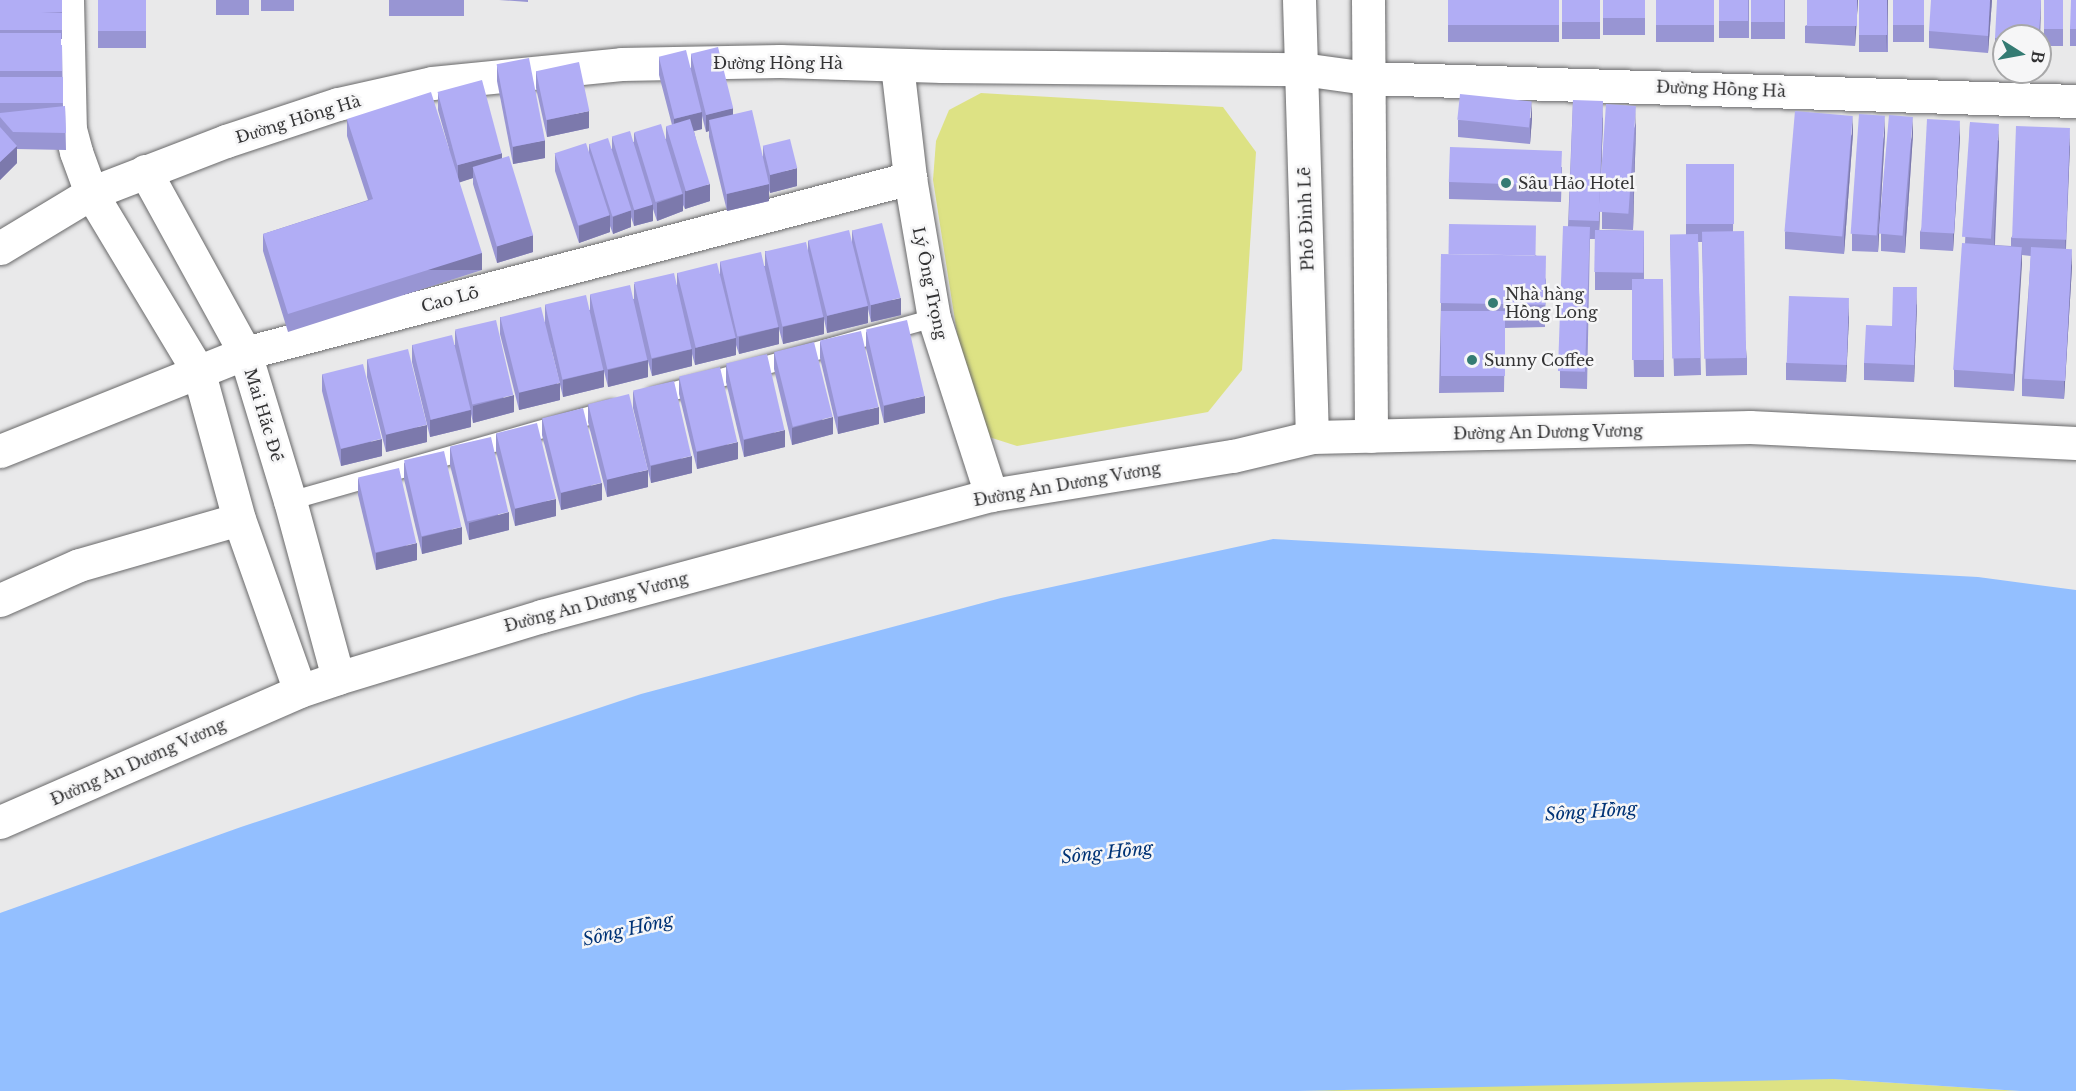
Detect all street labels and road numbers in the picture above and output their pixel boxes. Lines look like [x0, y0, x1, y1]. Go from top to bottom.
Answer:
street label: Đường Hồng Hà [713, 53, 843, 73]
street label: Đường Hồng Hà [1656, 77, 1786, 101]
street label: Đường Hồng Hà [233, 91, 363, 147]
street label: Phố Đinh Lễ [1295, 167, 1317, 271]
street label: Lý Ông Trọng [909, 224, 951, 342]
street label: Cao Lỗ [419, 282, 481, 316]
street label: Mai Hắc Đế [241, 366, 287, 464]
street label: Đường An Dương Vương [1452, 421, 1644, 443]
street label: Đường An Dương Vương [971, 458, 1163, 510]
street label: Đường An Dương Vương [501, 568, 691, 636]
street label: Đường An Dương Vương [47, 714, 229, 810]

